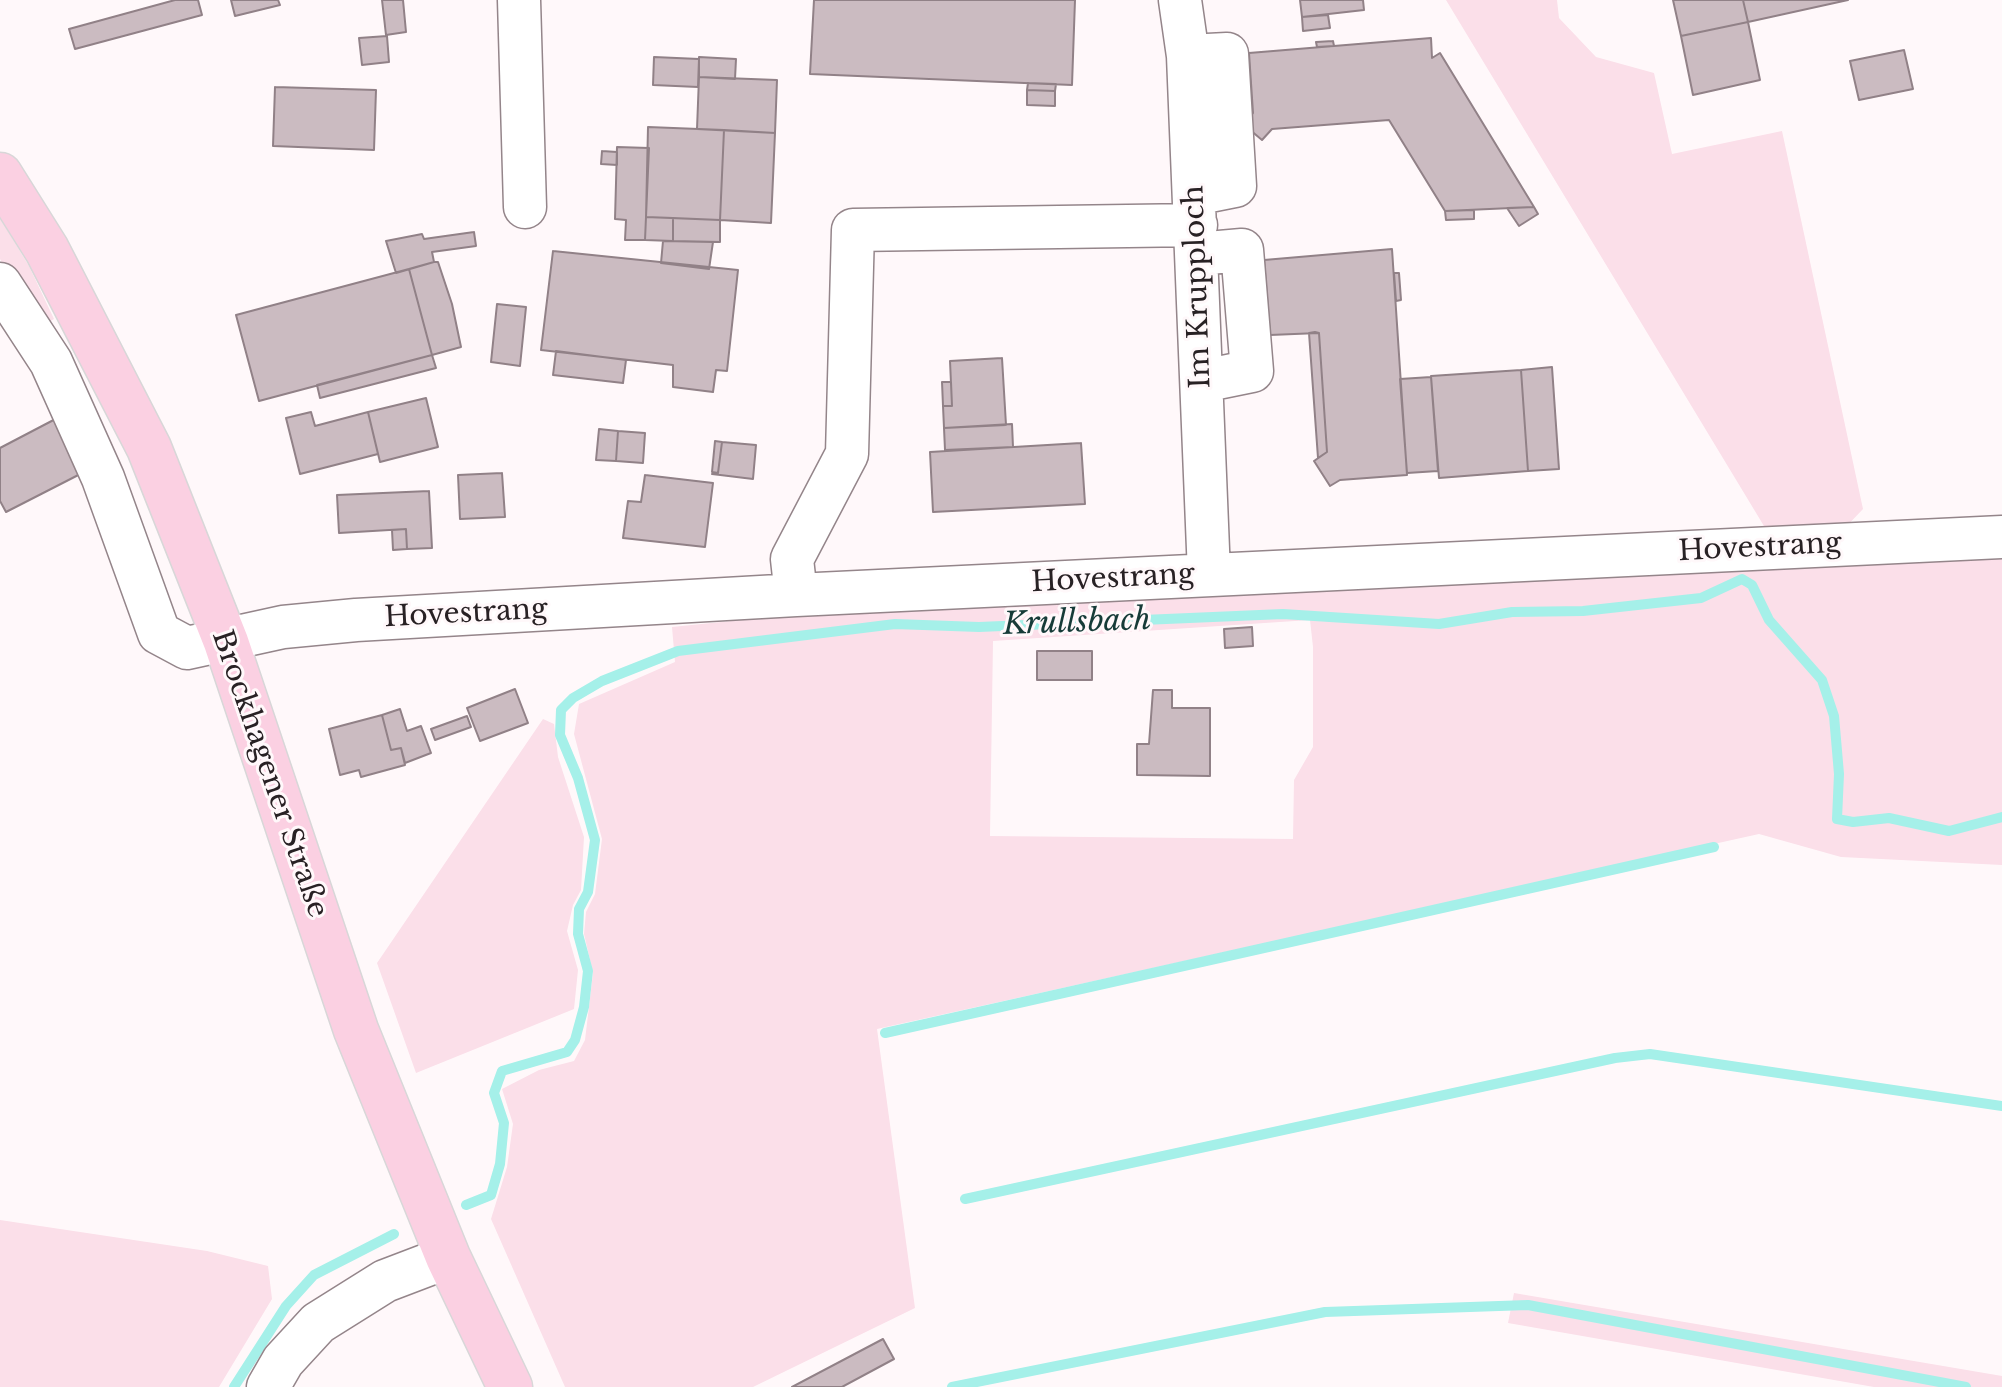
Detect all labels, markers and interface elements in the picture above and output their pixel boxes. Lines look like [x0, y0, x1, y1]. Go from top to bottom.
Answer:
street label: Im Krupploch [1178, 185, 1218, 389]
street label: Hovestrang [1677, 527, 1843, 569]
street label: Hovestrang [1030, 558, 1196, 600]
street label: Hovestrang [383, 593, 549, 635]
water label: Krullsbach [1002, 602, 1152, 644]
street label: Brockhagener Straße [204, 626, 334, 922]

